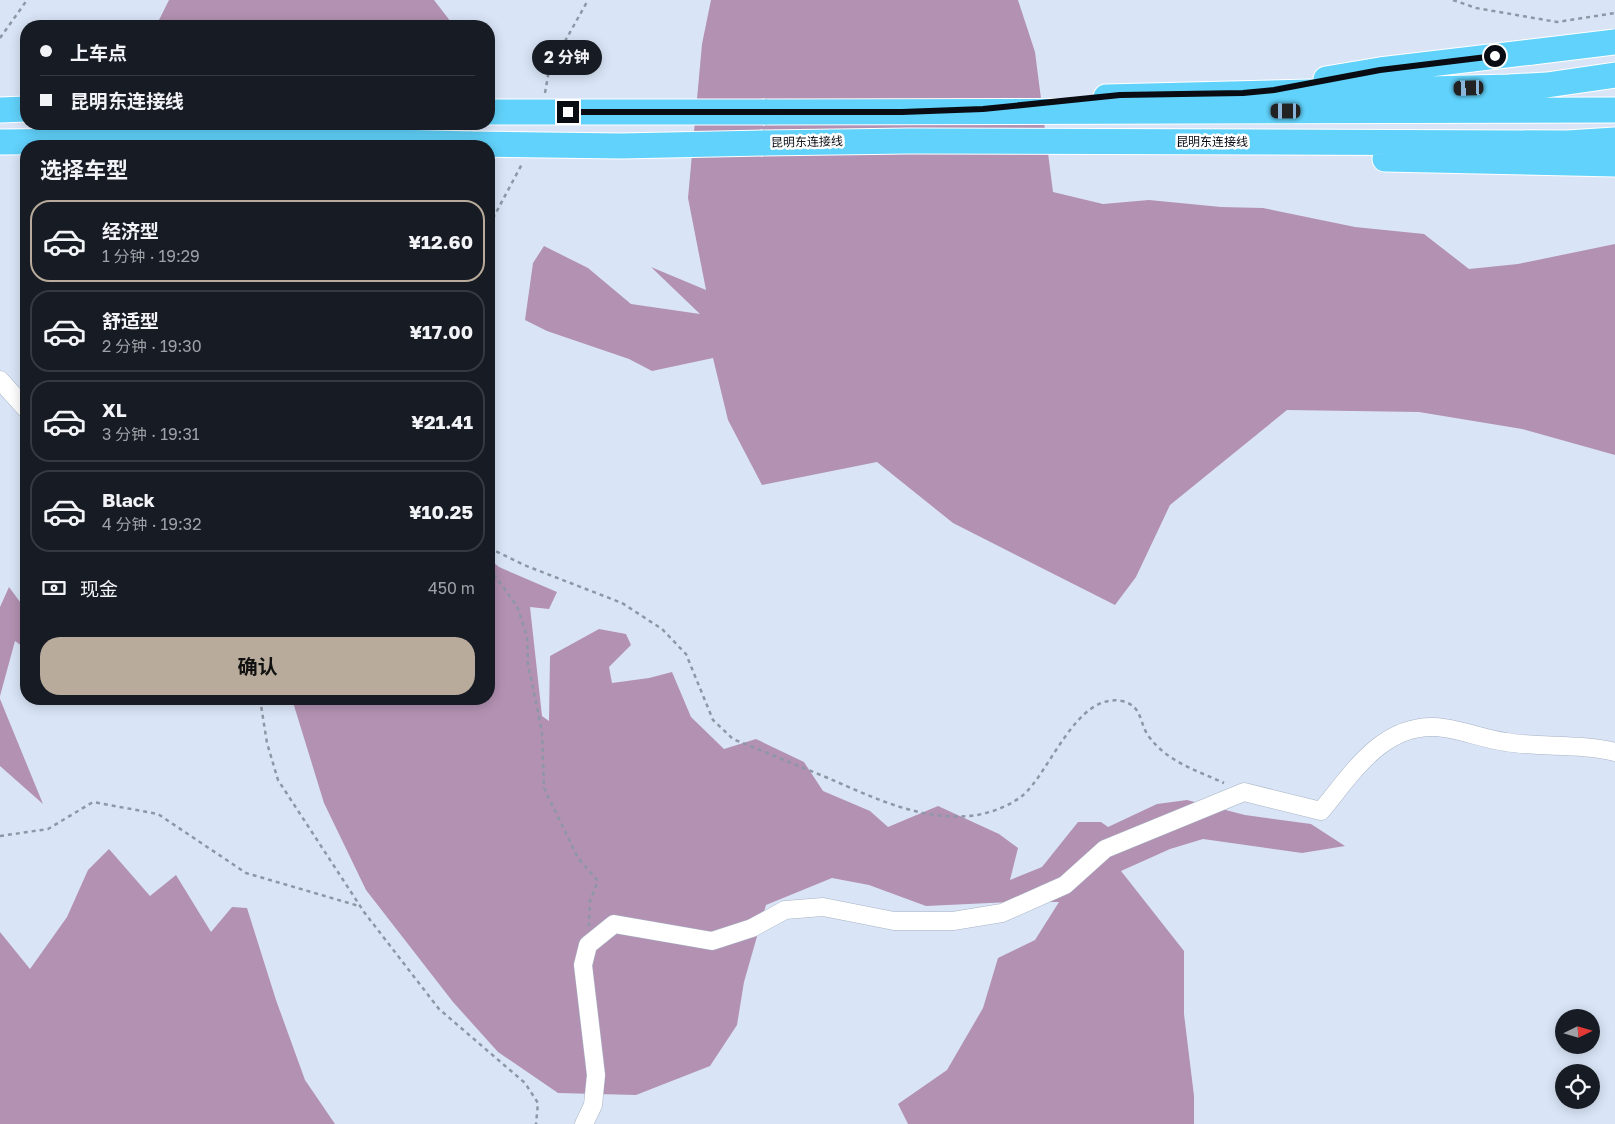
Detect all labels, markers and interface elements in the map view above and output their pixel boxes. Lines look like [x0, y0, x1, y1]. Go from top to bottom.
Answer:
callout: 2 分钟 [533, 39, 603, 74]
text: 上车点 [70, 41, 127, 64]
route start [1484, 45, 1506, 67]
text: 2 分钟 [544, 47, 590, 67]
car [1453, 80, 1484, 96]
text: 昆明东连接线 [70, 89, 184, 112]
route end [557, 101, 579, 123]
car [1271, 104, 1301, 119]
street label: 昆明东连接线 [771, 133, 843, 150]
street label: 昆明东连接线 [1176, 134, 1248, 149]
text: 选择车型 [40, 156, 128, 183]
icon: car [42, 219, 87, 264]
text: 经济型 [102, 219, 159, 242]
text: ¥12.60 [409, 230, 473, 253]
text: 1 分钟 · 19:29 [102, 246, 200, 266]
icon: car [42, 309, 87, 354]
text: 舒适型 [102, 309, 159, 332]
text: ¥17.00 [410, 320, 473, 343]
text: 2 分钟 · 19:30 [102, 336, 202, 356]
text: XL [102, 398, 127, 421]
icon: car [42, 399, 87, 444]
text: ¥21.41 [411, 410, 473, 433]
text: 3 分钟 · 19:31 [102, 424, 200, 444]
text: Black [102, 488, 155, 511]
icon: car [42, 489, 87, 534]
text: ¥10.25 [409, 500, 473, 523]
text: 4 分钟 · 19:32 [102, 514, 201, 534]
icon: cash [40, 574, 68, 602]
text: 现金 [80, 577, 118, 600]
text: 450 m [428, 578, 475, 598]
button: 确认 [40, 637, 475, 695]
north arrow [1555, 1009, 1600, 1054]
map controls [1555, 1009, 1600, 1109]
button: locate [1555, 1064, 1600, 1109]

